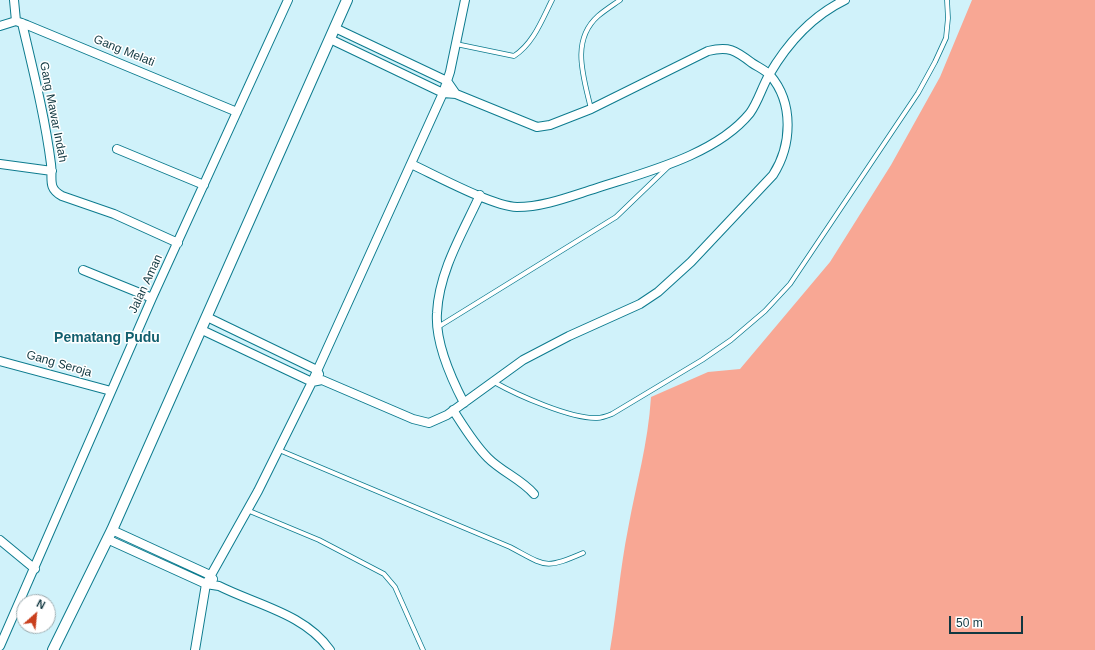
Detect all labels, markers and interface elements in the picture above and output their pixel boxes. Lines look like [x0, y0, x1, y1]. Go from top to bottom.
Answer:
street label: Gang Melati [91, 32, 157, 70]
street label: Gang Mawar Indah [36, 61, 70, 163]
street label: Jalan Aman [126, 252, 166, 316]
district label: Pematang Pudu [54, 330, 160, 346]
street label: Gang Seroja [25, 348, 93, 380]
north arrow [16, 594, 56, 634]
text: N [35, 597, 47, 611]
scale bar [951, 608, 1025, 634]
text: 50 m [956, 616, 983, 630]

